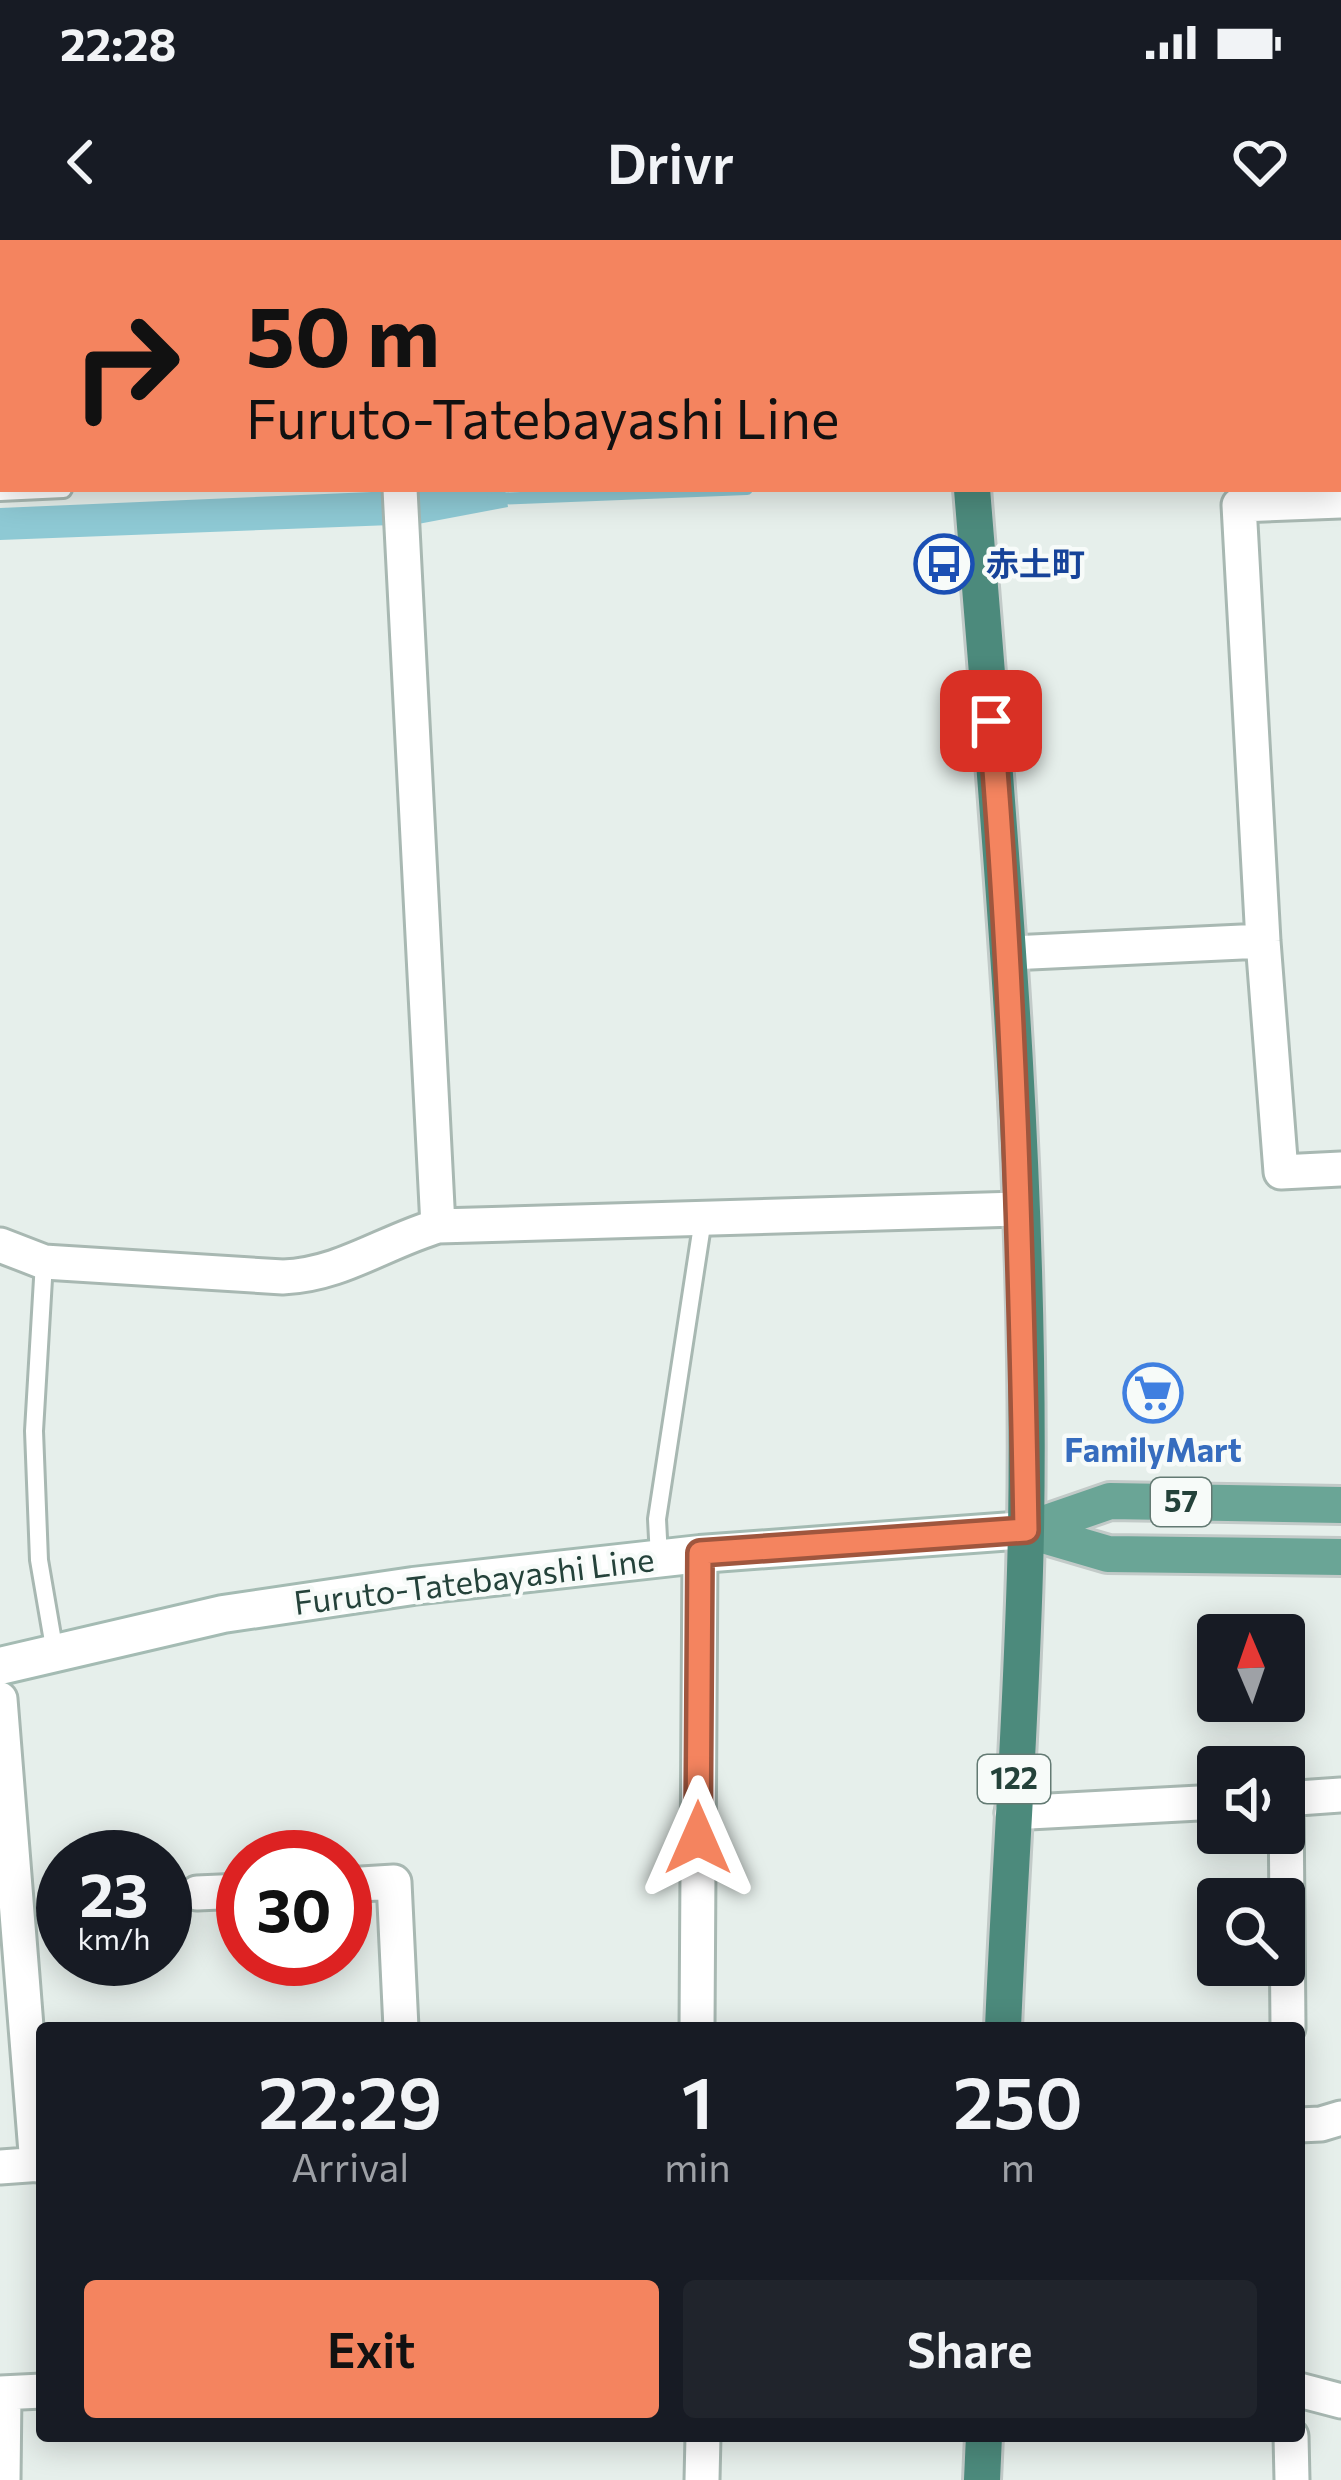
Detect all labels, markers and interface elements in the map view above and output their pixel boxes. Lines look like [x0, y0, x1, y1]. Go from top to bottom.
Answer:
text: 22:28 [60, 15, 176, 70]
icon: back [48, 129, 114, 195]
text: Drivr [607, 129, 734, 195]
icon: heart [1227, 129, 1293, 195]
text: 50 m [246, 282, 440, 384]
icon: right [48, 288, 204, 444]
text: Furuto-Tatebayashi Line [246, 384, 839, 450]
bus stop icon: 赤土町 [913, 533, 975, 595]
place label: 赤土町 [986, 542, 1085, 583]
pin [940, 670, 1042, 772]
icon: arrive [958, 688, 1024, 754]
supermarket icon: FamilyMart [1122, 1362, 1184, 1424]
place label: FamilyMart [1064, 1428, 1242, 1469]
road number: 57 [1151, 1478, 1211, 1526]
street label: Furuto-Tatebayashi Line [291, 1537, 656, 1622]
north arrow [1197, 1614, 1305, 1722]
map controls [1197, 1614, 1305, 1986]
button: sound [1197, 1746, 1305, 1854]
road number: 122 [978, 1755, 1050, 1803]
position arrow [635, 1775, 761, 1901]
speed limit sign: 30 [216, 1830, 372, 1986]
text: 23 [79, 1856, 149, 1929]
button: search [1197, 1878, 1305, 1986]
text: km/h [78, 1919, 150, 1956]
text: 22:29 [258, 2056, 442, 2144]
text: 1 [682, 2056, 714, 2144]
text: 250 [953, 2056, 1083, 2144]
text: Arrival [291, 2142, 409, 2190]
text: min [664, 2142, 731, 2190]
text: m [1001, 2142, 1035, 2190]
button: Exit [84, 2280, 659, 2418]
button: Share [683, 2280, 1257, 2418]

